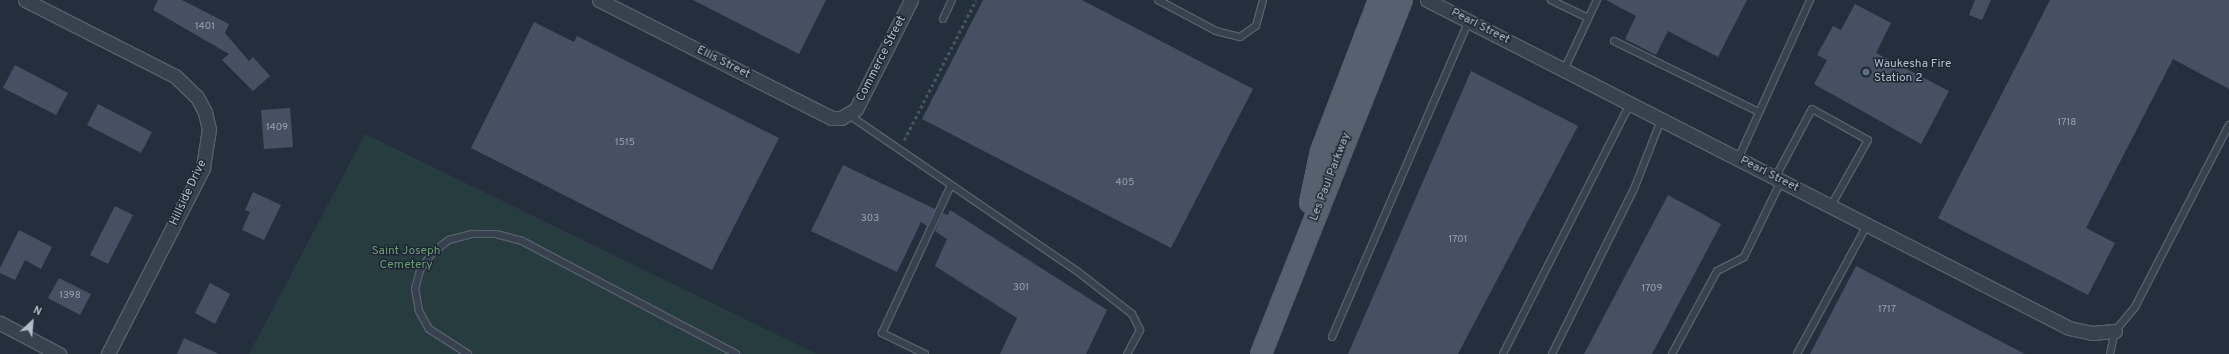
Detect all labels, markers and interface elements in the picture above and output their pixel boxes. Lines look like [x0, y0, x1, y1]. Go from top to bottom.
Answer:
street label: Pearl Street [1448, 6, 1512, 48]
street label: Commerce Street [854, 14, 910, 104]
house number: 1401 [195, 21, 215, 33]
street label: Ellis Street [694, 43, 752, 83]
place label: Waukesha Fire Station 2 [1874, 58, 1951, 86]
marker: Waukesha Fire Station 2 [1861, 67, 1871, 77]
house number: 1718 [2058, 117, 2076, 129]
house number: 1409 [266, 122, 288, 134]
street label: Les Paul Parkway [1308, 131, 1354, 223]
house number: 1515 [615, 137, 635, 149]
street label: Pearl Street [1737, 154, 1801, 196]
street label: Hillside Drive [168, 158, 210, 228]
house number: 405 [1116, 177, 1134, 189]
house number: 303 [861, 213, 879, 225]
house number: 1701 [1449, 234, 1467, 246]
park label: Saint Joseph Cemetery [371, 245, 441, 273]
house number: 301 [1013, 282, 1029, 294]
house number: 1709 [1642, 283, 1662, 295]
house number: 1398 [59, 290, 81, 302]
north arrow [12, 302, 52, 342]
text: N [31, 303, 44, 319]
house number: 1717 [1878, 304, 1896, 316]

